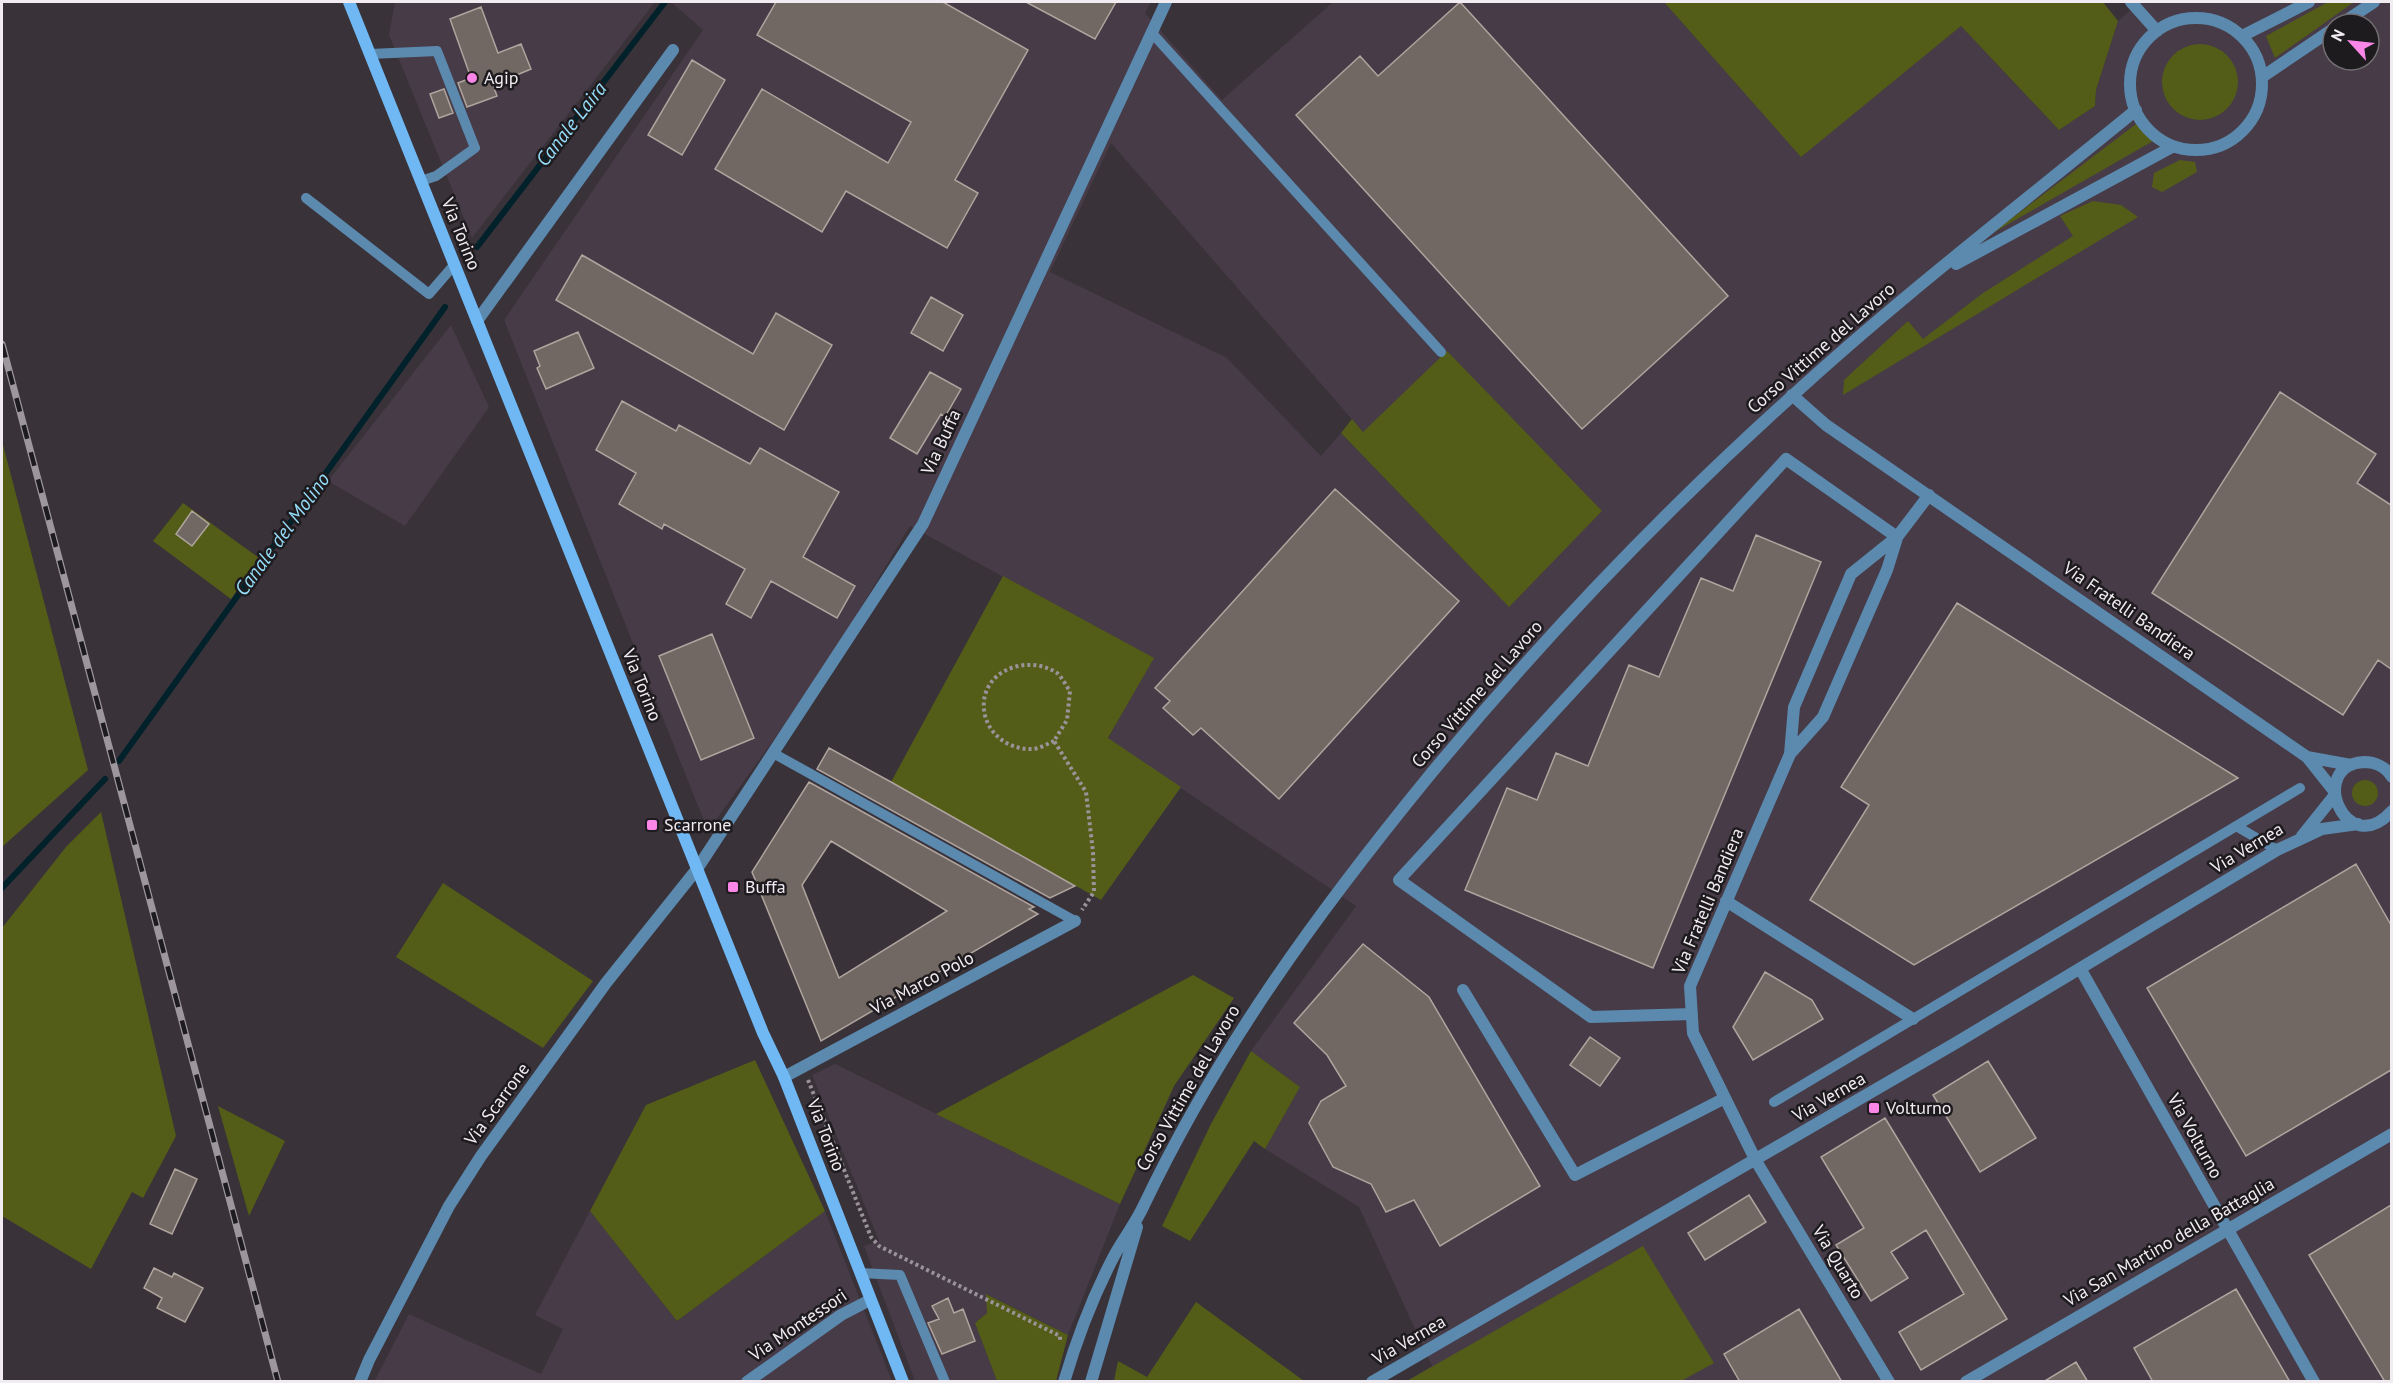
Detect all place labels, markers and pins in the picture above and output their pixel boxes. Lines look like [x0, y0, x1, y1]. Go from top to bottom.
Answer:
place label: Agip [484, 66, 519, 89]
marker: Agip [465, 71, 479, 85]
place label: Scarrone [664, 813, 731, 836]
marker: Scarrone [645, 818, 659, 832]
place label: Buffa [745, 875, 786, 898]
marker: Buffa [726, 880, 740, 894]
place label: Volturno [1885, 1096, 1952, 1119]
marker: Volturno [1867, 1101, 1881, 1115]

